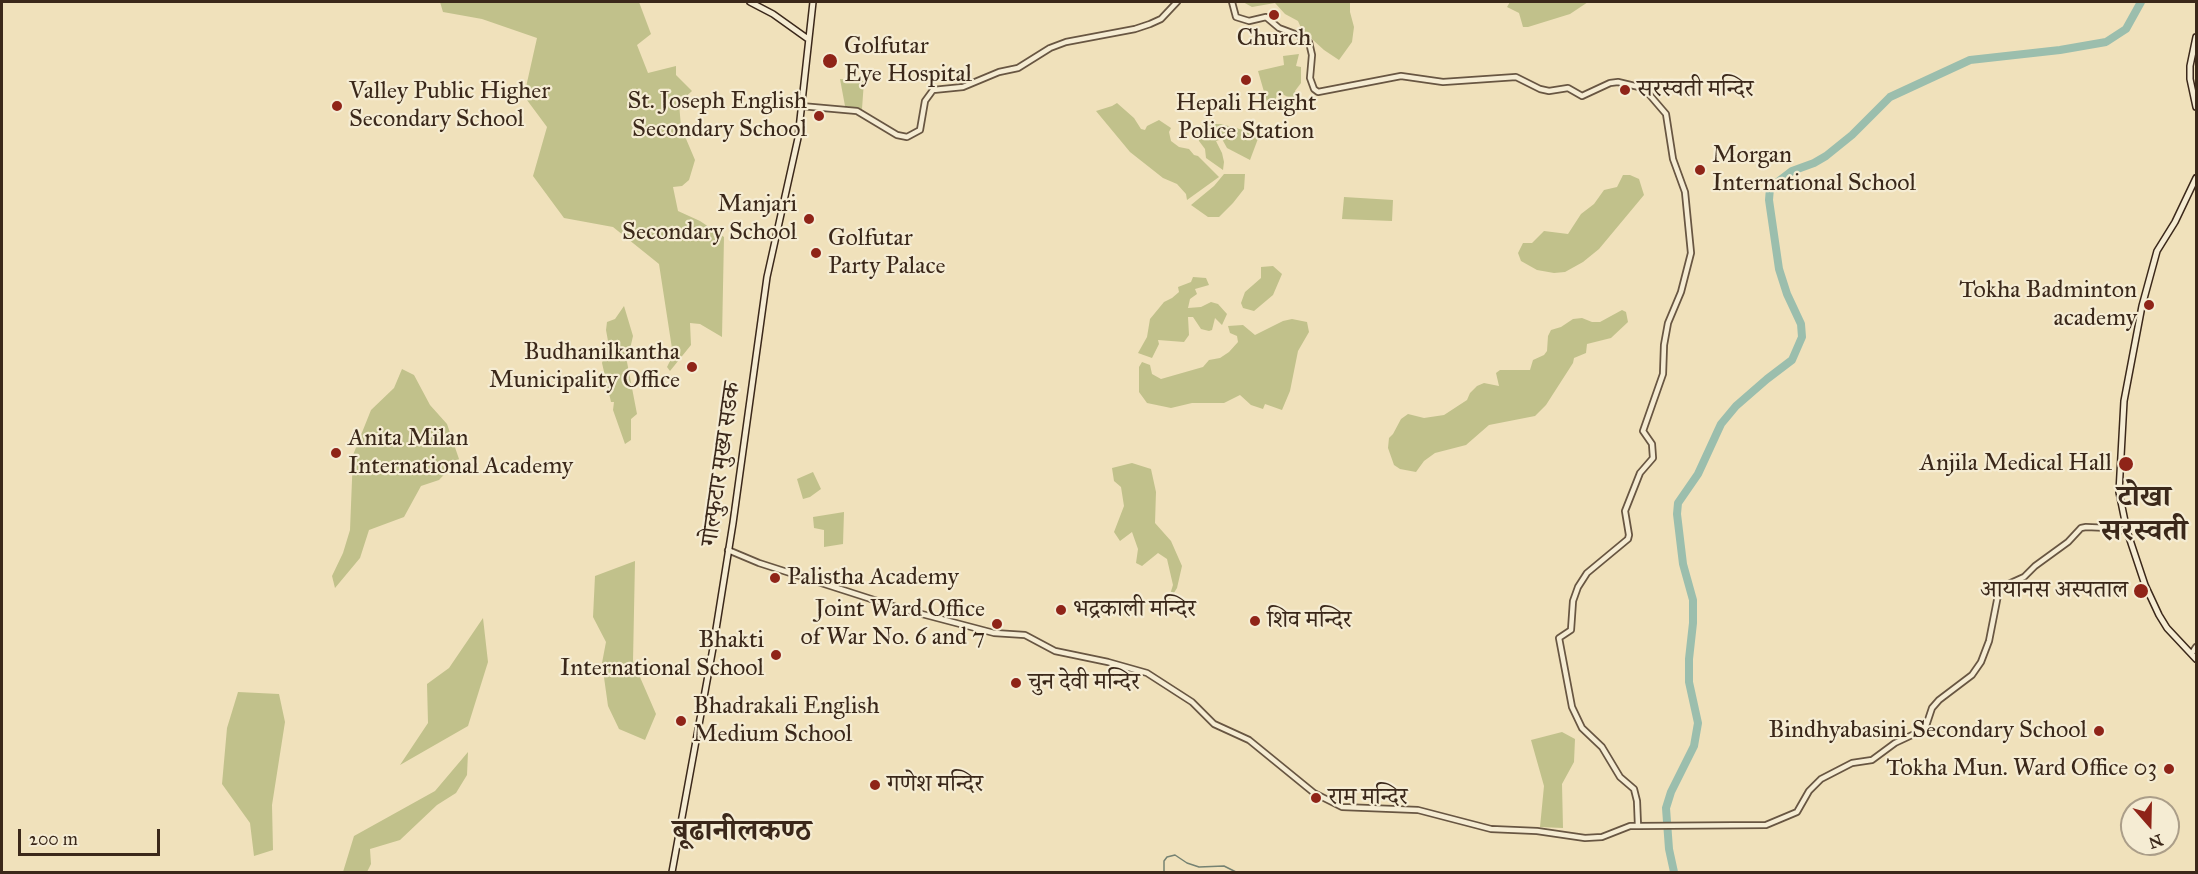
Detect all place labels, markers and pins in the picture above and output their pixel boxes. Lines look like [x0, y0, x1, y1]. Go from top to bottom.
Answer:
marker: Church [1267, 8, 1281, 22]
place label: Church [1237, 25, 1311, 53]
place label: Golfutar Eye Hospital [844, 33, 972, 89]
marker: Golfutar Eye Hospital [821, 52, 839, 70]
marker: Hepali Height Police Station [1239, 73, 1253, 87]
place label: सरस्वती मन्दिर [1637, 76, 1754, 104]
place label: Valley Public Higher Secondary School [349, 78, 550, 134]
marker: सरस्वती मन्दिर [1618, 83, 1632, 97]
place label: St. Joseph English Secondary School [627, 88, 807, 144]
place label: Hepali Height Police Station [1176, 90, 1316, 146]
marker: Valley Public Higher Secondary School [330, 99, 344, 113]
marker: St. Joseph English Secondary School [812, 109, 826, 123]
place label: Morgan International School [1712, 142, 1916, 198]
marker: Morgan International School [1693, 163, 1707, 177]
place label: Manjari Secondary School [622, 191, 797, 247]
marker: Manjari Secondary School [802, 212, 816, 226]
place label: Golfutar Party Palace [828, 225, 946, 281]
marker: Golfutar Party Palace [809, 246, 823, 260]
place label: Tokha Badminton academy [1959, 277, 2137, 333]
marker: Tokha Badminton academy [2142, 298, 2156, 312]
place label: Budhanilkantha Municipality Office [489, 339, 680, 395]
marker: Budhanilkantha Municipality Office [685, 360, 699, 374]
place label: Anita Milan International Academy [348, 425, 573, 481]
marker: Anita Milan International Academy [329, 446, 343, 460]
place label: Anjila Medical Hall [1920, 450, 2112, 478]
marker: Anjila Medical Hall [2117, 455, 2135, 473]
place label: Palistha Academy [787, 564, 959, 592]
marker: Palistha Academy [768, 571, 782, 585]
place label: आयानस अस्पताल [1980, 577, 2128, 605]
marker: आयानस अस्पताल [2132, 582, 2150, 600]
place label: Joint Ward Office of War No. 6 and 7 [801, 596, 985, 652]
place label: भद्रकाली मन्दिर [1073, 596, 1196, 624]
marker: भद्रकाली मन्दिर [1054, 603, 1068, 617]
place label: शिव मन्दिर [1267, 607, 1351, 635]
marker: शिव मन्दिर [1248, 614, 1262, 628]
marker: Joint Ward Office of War No. 6 and 7 [990, 617, 1004, 631]
place label: Bhakti International School [560, 627, 764, 683]
marker: Bhakti International School [769, 648, 783, 662]
place label: चुन देवी मन्दिर [1028, 669, 1140, 697]
marker: चुन देवी मन्दिर [1009, 676, 1023, 690]
place label: Bhadrakali English Medium School [693, 693, 880, 749]
marker: Bhadrakali English Medium School [674, 714, 688, 728]
place label: Bindhyabasini Secondary School [1769, 717, 2087, 745]
marker: Bindhyabasini Secondary School [2092, 724, 2106, 738]
place label: Tokha Mun. Ward Office 03 [1886, 755, 2157, 783]
marker: Tokha Mun. Ward Office 03 [2162, 762, 2176, 776]
place label: गणेश मन्दिर [887, 771, 983, 799]
marker: गणेश मन्दिर [868, 778, 882, 792]
place label: राम मन्दिर [1328, 784, 1408, 812]
marker: राम मन्दिर [1309, 791, 1323, 805]

